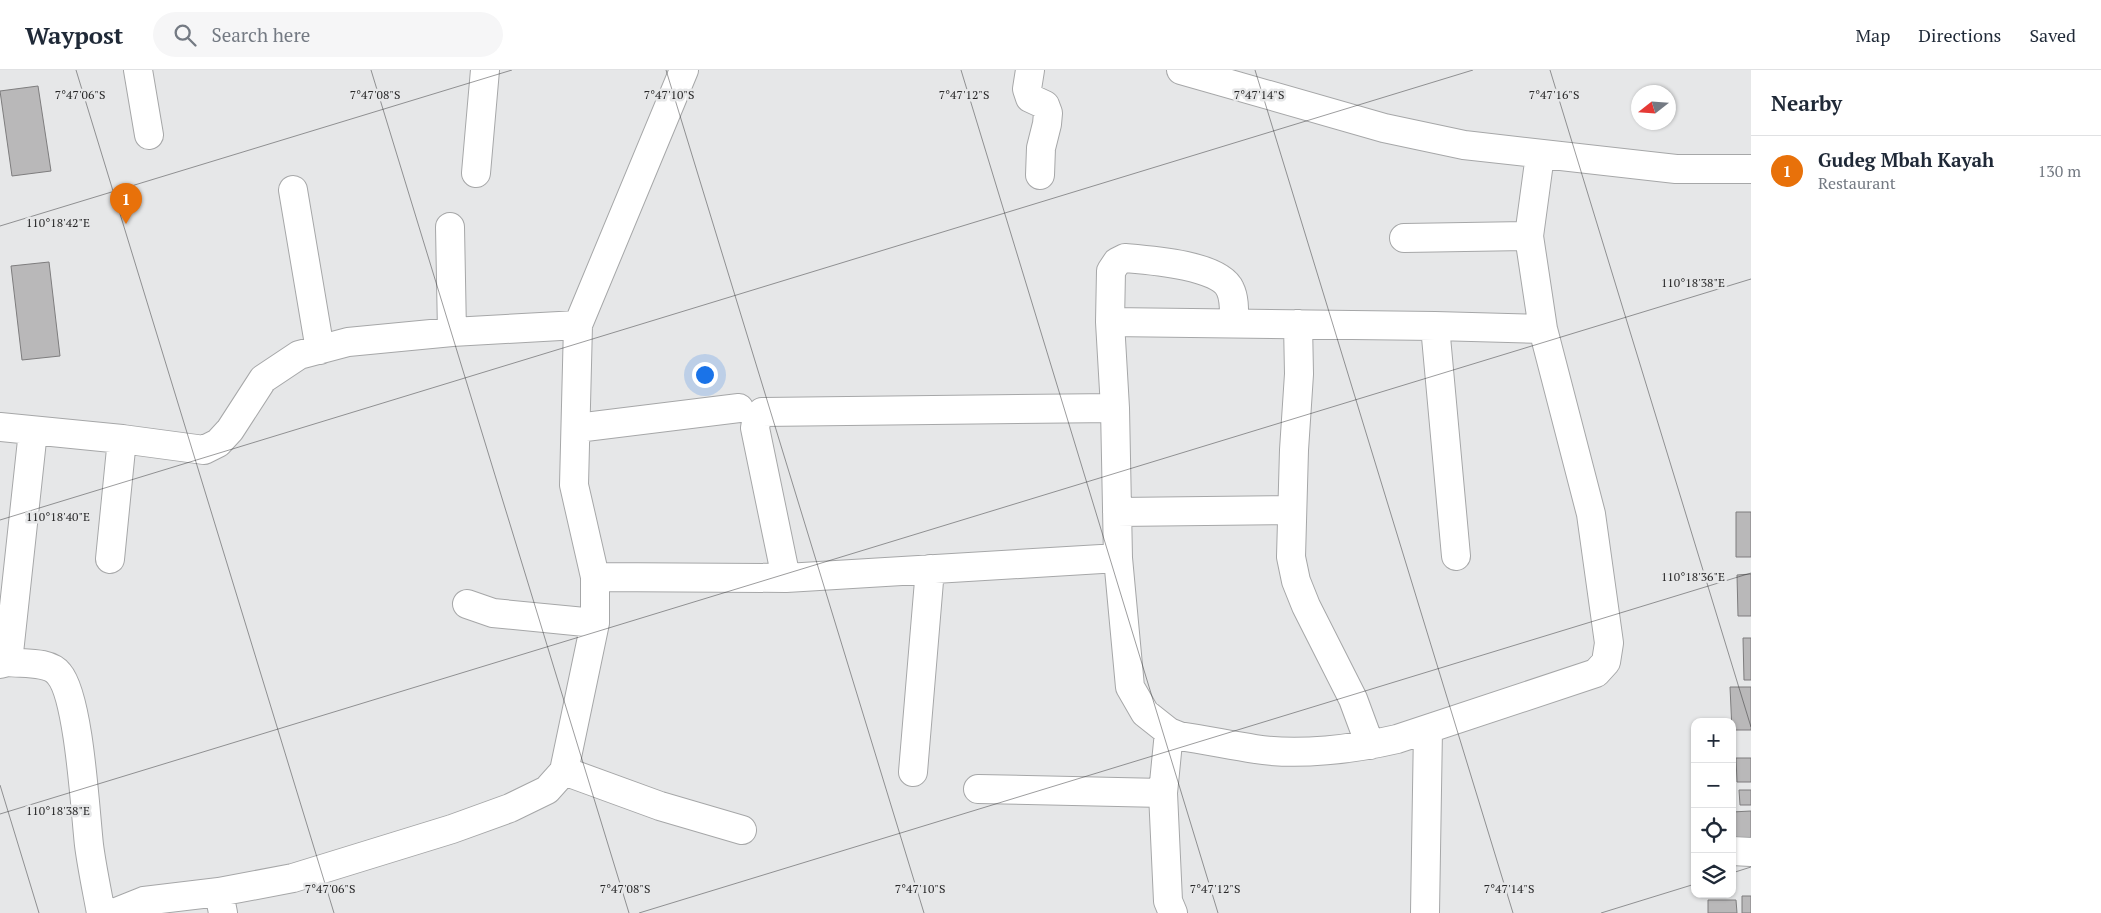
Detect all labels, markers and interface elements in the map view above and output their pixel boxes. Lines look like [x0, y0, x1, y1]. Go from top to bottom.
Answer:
search box [153, 12, 503, 57]
text: Waypost [25, 19, 123, 51]
icon: search [171, 21, 199, 49]
text: Search here [211, 22, 310, 47]
text: Map [1855, 23, 1890, 47]
text: Directions [1918, 23, 2001, 47]
text: Saved [2029, 23, 2076, 47]
north arrow [1631, 85, 1676, 130]
text: 7°47'06"S [55, 87, 105, 102]
text: 7°47'08"S [350, 87, 400, 102]
text: 7°47'10"S [644, 87, 694, 102]
text: 7°47'12"S [939, 87, 989, 102]
text: 7°47'14"S [1234, 87, 1284, 102]
text: 7°47'16"S [1529, 87, 1579, 102]
text: Nearby [1771, 89, 1842, 117]
text: Gudeg Mbah Kayah [1818, 147, 1994, 172]
text: 1 [1782, 160, 1792, 182]
text: 130 m [2038, 160, 2081, 182]
text: Restaurant [1818, 172, 1896, 194]
pin: 1 [110, 183, 142, 224]
text: 110°18'42"E [26, 215, 90, 230]
text: 110°18'38"E [1661, 275, 1725, 290]
your location [692, 362, 718, 388]
text: 110°18'40"E [26, 509, 90, 524]
text: 110°18'36"E [1661, 569, 1725, 584]
map controls [1691, 718, 1736, 898]
button: + [1691, 718, 1736, 763]
button: − [1691, 763, 1736, 808]
text: 110°18'38"E [26, 803, 90, 818]
button: locate [1691, 808, 1736, 853]
button: layers [1691, 853, 1736, 898]
text: 7°47'06"S [305, 881, 355, 896]
text: 7°47'08"S [600, 881, 650, 896]
text: 7°47'10"S [895, 881, 945, 896]
text: 7°47'12"S [1190, 881, 1240, 896]
text: 7°47'14"S [1484, 881, 1534, 896]

